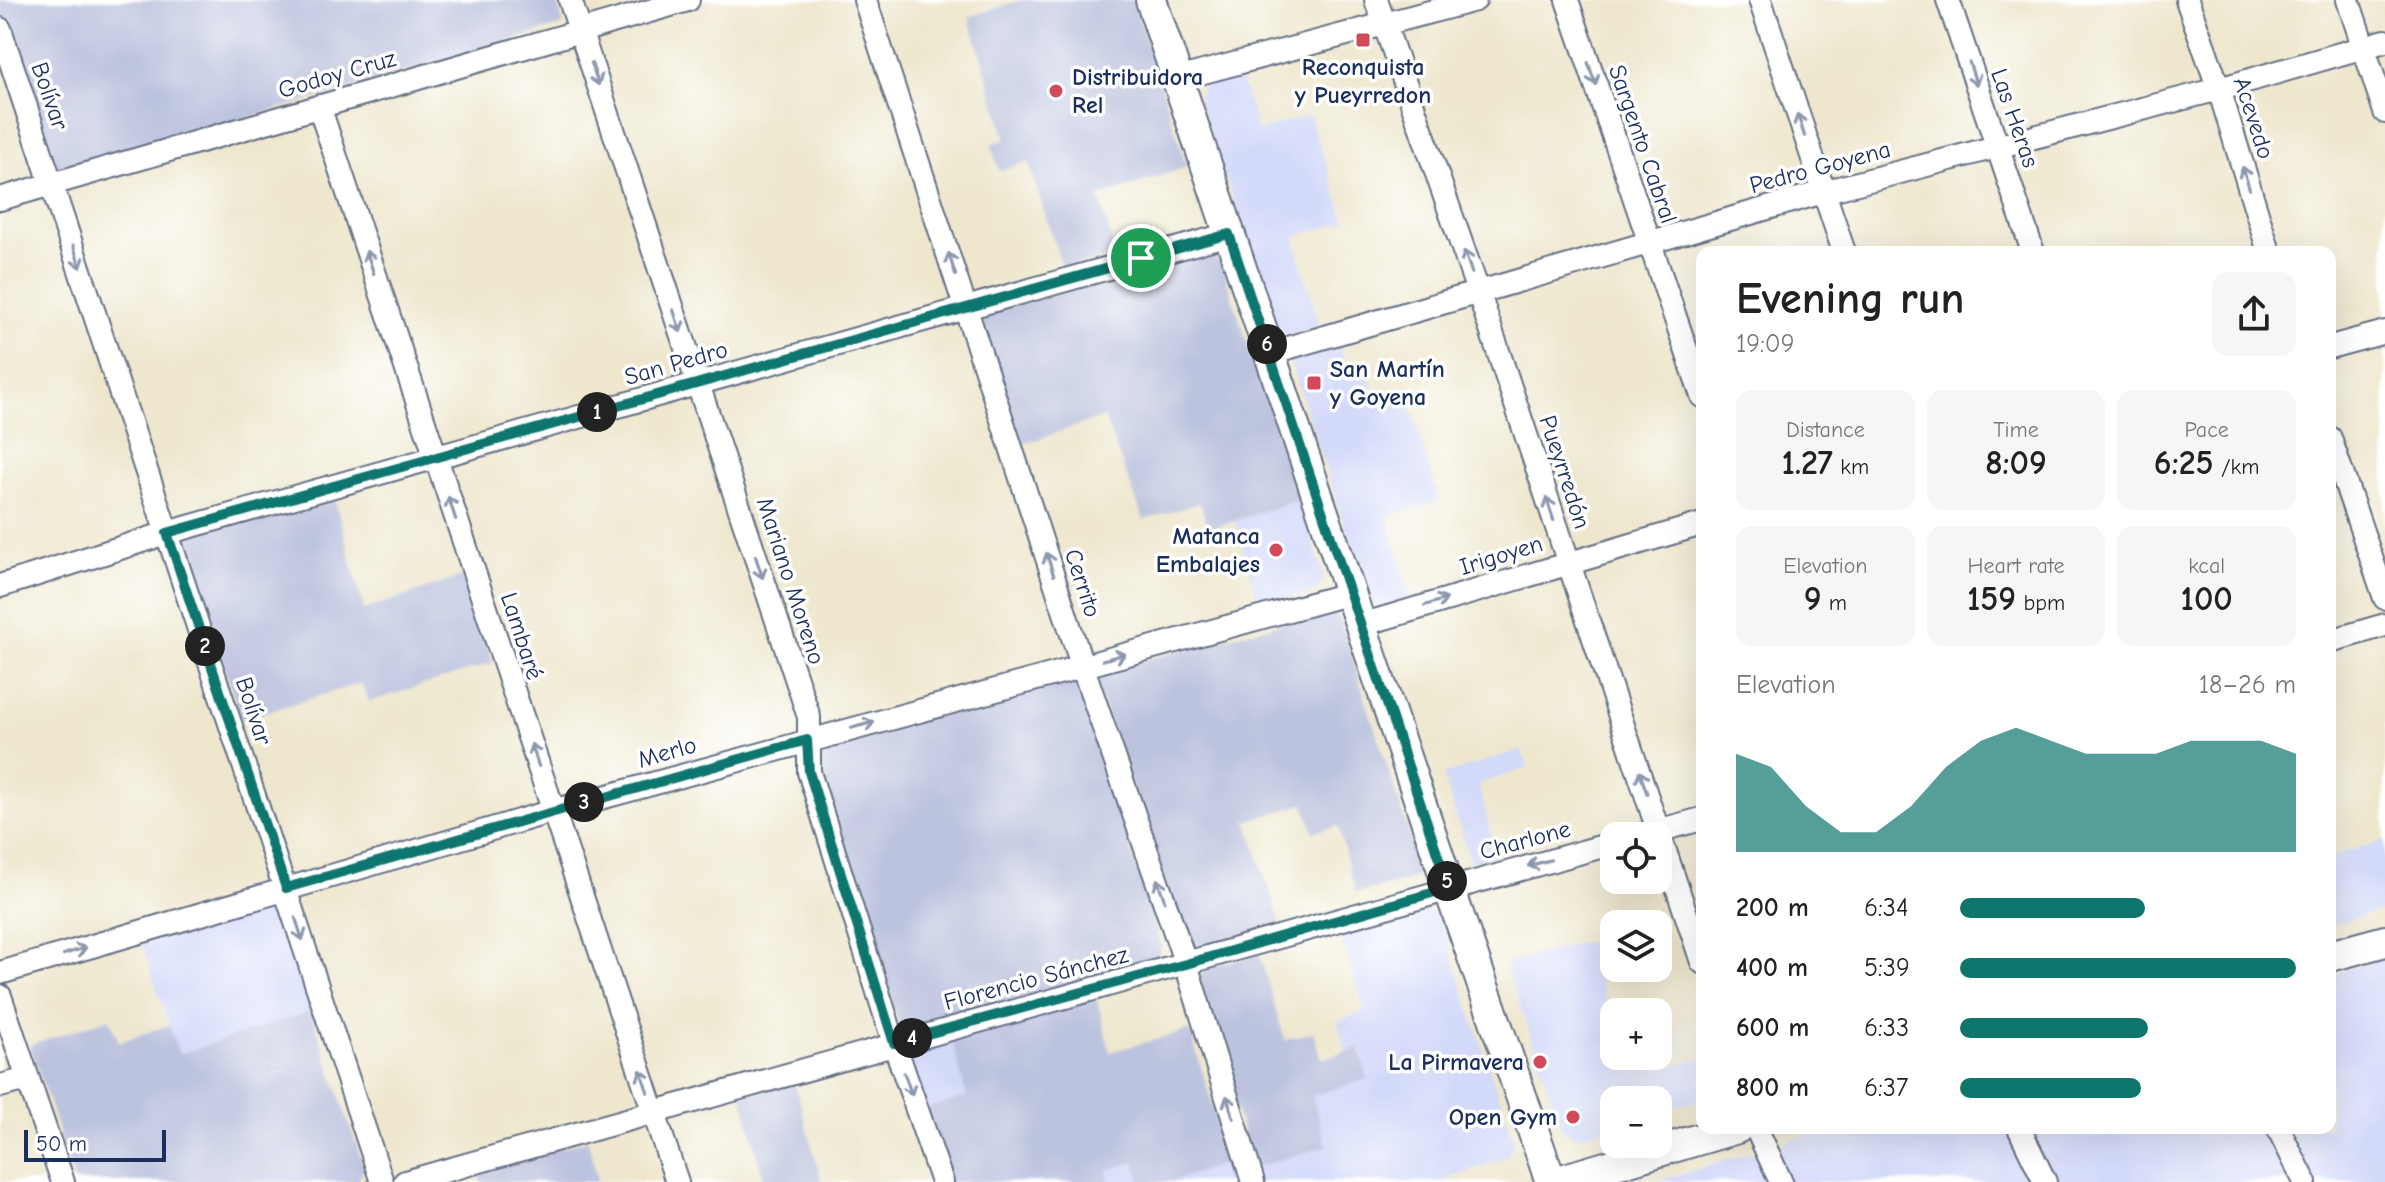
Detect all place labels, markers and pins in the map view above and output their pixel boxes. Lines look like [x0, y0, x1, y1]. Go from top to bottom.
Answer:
marker: Reconquista y Pueyrredon [1354, 31, 1372, 49]
place label: Reconquista y Pueyrredon [1295, 53, 1431, 109]
place label: Distribuidora Rel [1072, 63, 1203, 119]
marker: Distribuidora Rel [1047, 82, 1065, 100]
pin [1107, 224, 1175, 292]
pin: 6 [1247, 324, 1287, 364]
place label: San Martín y Goyena [1330, 355, 1445, 411]
marker: San Martín y Goyena [1305, 374, 1323, 392]
pin: 1 [577, 392, 617, 432]
place label: Matanca Embalajes [1156, 522, 1260, 578]
marker: Matanca Embalajes [1267, 541, 1285, 559]
pin: 2 [185, 626, 225, 666]
pin: 3 [564, 782, 604, 822]
pin: 5 [1427, 861, 1467, 901]
pin: 4 [892, 1018, 932, 1058]
place label: La Pirmavera [1388, 1048, 1524, 1076]
marker: La Pirmavera [1531, 1053, 1549, 1071]
place label: Open Gym [1449, 1103, 1557, 1131]
marker: Open Gym [1564, 1108, 1582, 1126]

